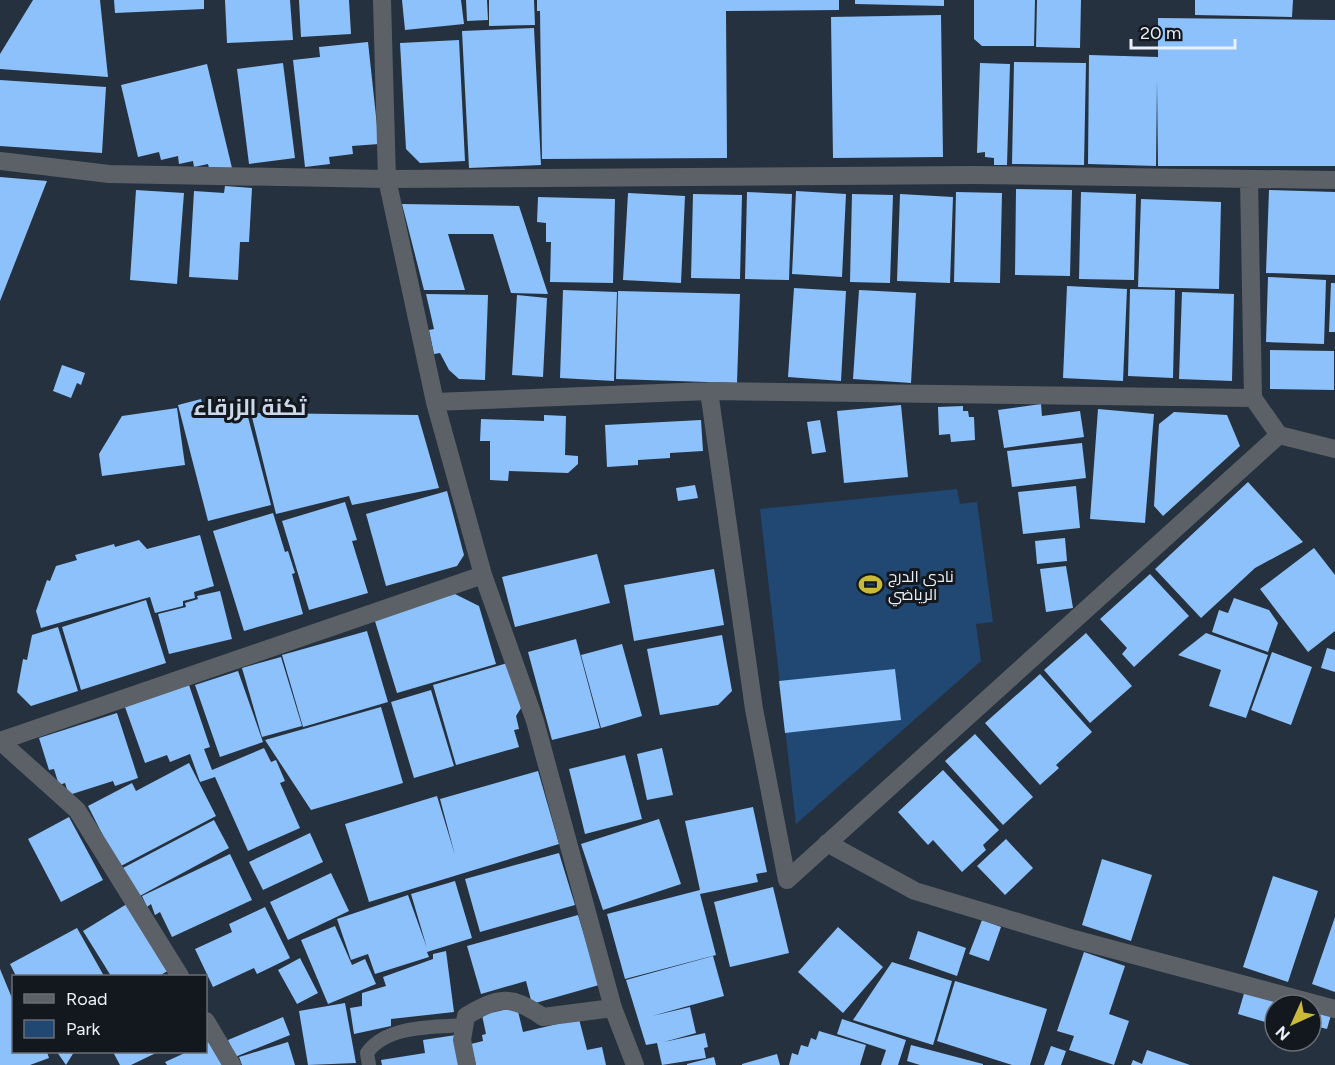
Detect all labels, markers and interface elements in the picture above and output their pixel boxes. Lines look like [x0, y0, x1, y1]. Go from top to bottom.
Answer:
scale bar [1131, 12, 1234, 50]
text: 20 m [1140, 22, 1181, 44]
district label: ثكنة الزرقاء [194, 394, 307, 421]
place label: نادي الدرج الرياضي [888, 567, 954, 607]
sports icon: نادي الدرج الرياضي [857, 572, 883, 598]
legend [12, 975, 207, 1053]
text: Road [66, 988, 107, 1010]
north arrow [1263, 993, 1323, 1053]
text: Park [66, 1018, 101, 1040]
text: N [1272, 1022, 1294, 1044]

